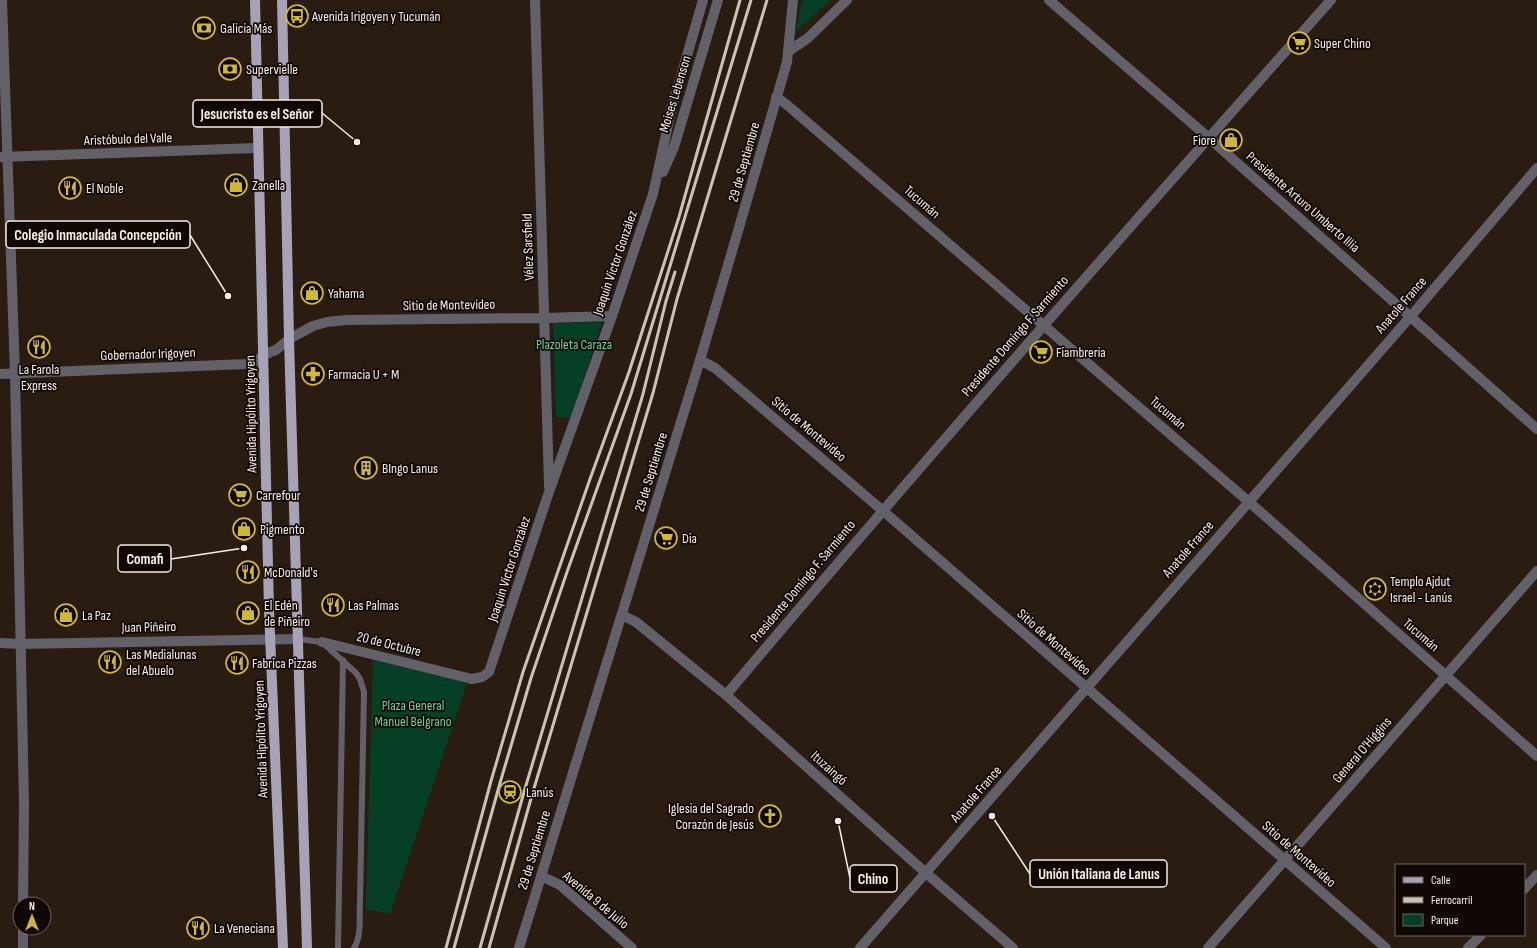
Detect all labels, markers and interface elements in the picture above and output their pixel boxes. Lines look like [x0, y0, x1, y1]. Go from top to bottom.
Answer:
bus stop icon: Avenida Irigoyen y Tucumán [284, 3, 310, 29]
place label: Avenida Irigoyen y Tucumán [311, 8, 441, 25]
bank icon: Galicia Más [191, 15, 217, 41]
place label: Galicia Más [220, 20, 272, 37]
supermarket icon: Super Chino [1286, 30, 1312, 56]
place label: Super Chino [1314, 35, 1371, 52]
street label: Moises Lebenson [655, 53, 695, 135]
bank icon: Supervielle [217, 56, 243, 82]
place label: Supervielle [246, 61, 298, 78]
callout: Jesucristo es el Señor [193, 100, 322, 127]
text: Jesucristo es el Señor [200, 105, 314, 124]
street label: 29 de Septiembre [725, 120, 763, 204]
shop icon: Fiore [1218, 127, 1244, 153]
street label: Aristóbulo del Valle [82, 129, 173, 149]
place label: Fiore [1193, 132, 1216, 149]
street label: Presidente Arturo Umberto Illia [1243, 148, 1363, 256]
shop icon: Zanella [223, 172, 249, 198]
restaurant icon: El Noble [57, 175, 83, 201]
place label: Zanella [252, 177, 285, 194]
place label: El Noble [86, 180, 124, 197]
street label: Tucumán [900, 182, 944, 222]
street label: Joaquín Víctor González [589, 208, 641, 319]
street label: Vélez Sarsfield [518, 213, 538, 281]
callout: Colegio Inmaculada Concepción [6, 221, 190, 248]
text: Colegio Inmaculada Concepción [14, 226, 182, 245]
street label: Presidente Domingo F. Sarmiento [958, 272, 1072, 400]
street label: Anatole France [1371, 273, 1430, 338]
shop icon: Yahama [299, 280, 325, 306]
place label: Yahama [328, 285, 364, 302]
street label: Sitio de Montevideo [403, 296, 496, 314]
restaurant icon: La Farola Express [26, 334, 52, 360]
park label: Plazoleta Caraza [536, 336, 612, 353]
supermarket icon: Fiambreria [1028, 339, 1054, 365]
street label: Gobernador Irigoyen [100, 344, 196, 364]
place label: Fiambreria [1056, 344, 1106, 361]
street label: Avenida Hipólito Yrigoyen [241, 355, 261, 474]
place label: La Farola Express [19, 361, 59, 394]
pharmacy icon: Farmacia U + M [300, 361, 326, 387]
place label: Farmacia U + M [328, 366, 399, 383]
street label: Sitio de Montevideo [768, 393, 850, 465]
street label: Tucumán [1146, 393, 1190, 433]
street label: 29 de Septiembre [631, 430, 671, 514]
building icon: BIngo Lanus [353, 455, 379, 481]
place label: BIngo Lanus [382, 460, 438, 477]
supermarket icon: Carrefour [227, 482, 253, 508]
place label: Carrefour [256, 487, 301, 504]
street label: Joaquín Víctor González [484, 514, 534, 625]
shop icon: Pigmento [231, 516, 257, 542]
street label: Presidente Domingo F. Sarmiento [747, 516, 859, 646]
street label: Anatole France [1158, 517, 1217, 582]
place label: Pigmento [260, 521, 305, 538]
supermarket icon: Dia [653, 525, 679, 551]
place label: Dia [682, 530, 697, 547]
callout: Comafi [118, 545, 171, 572]
text: Comafi [126, 550, 164, 569]
restaurant icon: McDonald's [235, 559, 261, 585]
place label: McDonald's [264, 564, 318, 581]
place label: Templo Ajdut Israel - Lanús [1390, 573, 1452, 606]
synagogue icon: Templo Ajdut Israel - Lanús [1362, 576, 1388, 602]
restaurant icon: Las Palmas [320, 592, 346, 618]
place label: El Edén de Piñeiro [264, 597, 310, 630]
place label: Las Palmas [348, 597, 399, 614]
shop icon: El Edén de Piñeiro [235, 600, 261, 626]
shop icon: La Paz [53, 602, 79, 628]
street label: Sitio de Montevideo [1014, 605, 1095, 679]
place label: La Paz [82, 607, 111, 624]
street label: Tucumán [1399, 615, 1443, 655]
street label: Juan Piñeiro [121, 618, 177, 636]
street label: 20 de Octubre [355, 628, 423, 660]
place label: Las Medialunas del Abuelo [126, 646, 196, 679]
restaurant icon: Las Medialunas del Abuelo [97, 649, 123, 675]
restaurant icon: Fabrica Pizzas [224, 650, 250, 676]
place label: Fabrica Pizzas [252, 655, 317, 672]
street label: Avenida Hipólito Yrigoyen [250, 680, 272, 799]
park label: Plaza General Manuel Belgrano [374, 697, 452, 730]
street label: General O'Higgins [1329, 714, 1395, 786]
street label: Ituzaingó [807, 747, 851, 789]
street label: Anatole France [946, 762, 1005, 827]
station icon: Lanús [497, 779, 523, 805]
place label: Lanús [526, 784, 553, 801]
place label: Iglesia del Sagrado Corazón de Jesús [668, 800, 754, 833]
church icon: Iglesia del Sagrado Corazón de Jesús [757, 803, 783, 829]
street label: 29 de Septiembre [514, 808, 554, 892]
street label: Sitio de Montevideo [1259, 817, 1340, 891]
callout: Unión Italiana de Lanus [1030, 860, 1167, 887]
legend [1395, 864, 1525, 936]
callout: Chino [850, 865, 897, 892]
text: Unión Italiana de Lanus [1038, 865, 1160, 884]
street label: Avenida 9 de Julio [559, 867, 633, 933]
text: Chino [858, 870, 888, 889]
text: Calle [1431, 873, 1451, 888]
text: Ferrocarril [1431, 893, 1473, 908]
north arrow [12, 896, 52, 936]
text: N [29, 900, 35, 913]
text: Parque [1431, 913, 1459, 928]
restaurant icon: La Veneciana [185, 915, 211, 941]
place label: La Veneciana [214, 920, 275, 937]

